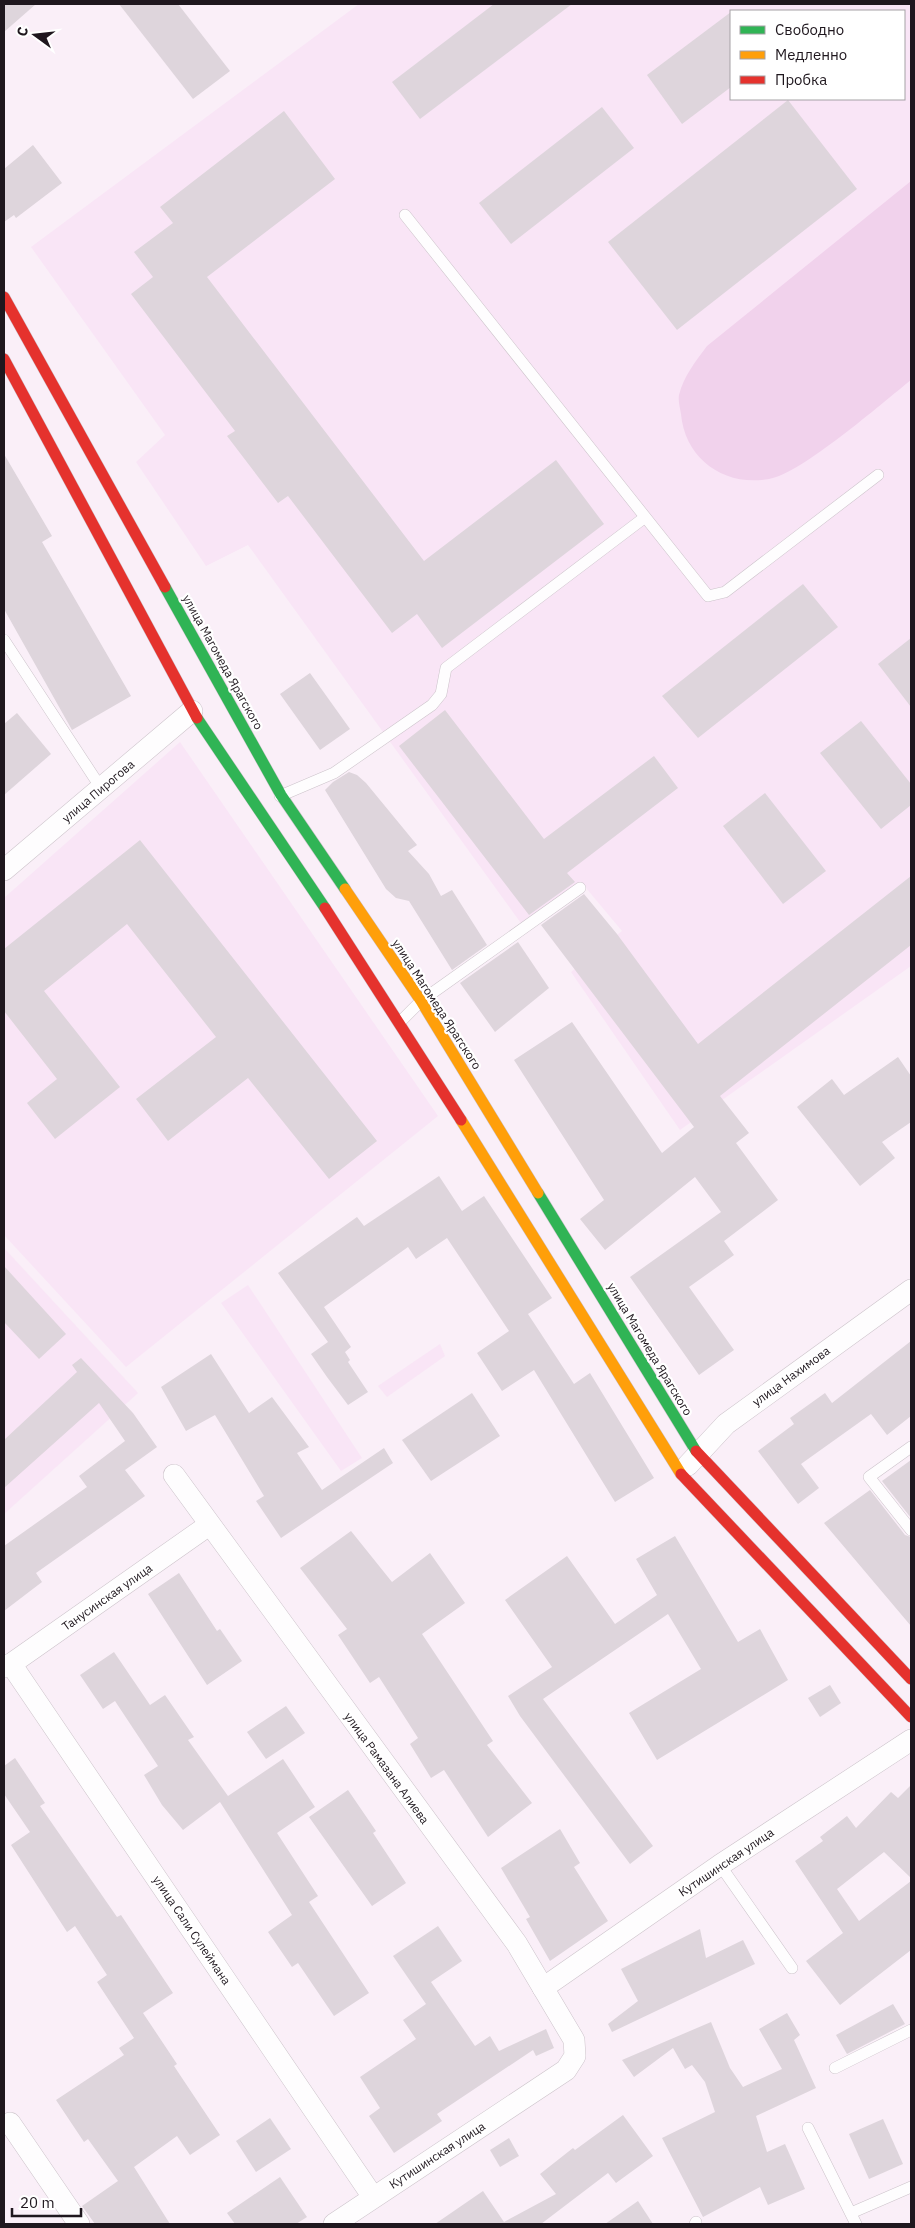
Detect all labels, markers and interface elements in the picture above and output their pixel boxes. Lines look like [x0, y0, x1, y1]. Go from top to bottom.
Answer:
north arrow [10, 10, 60, 60]
legend [730, 10, 905, 100]
text: Свободно [775, 20, 844, 39]
text: С [13, 25, 32, 38]
text: Медленно [775, 45, 847, 64]
text: Пробка [775, 70, 827, 89]
street label: улица Магомеда Ярагского [180, 592, 267, 732]
street label: улица Пирогова [59, 756, 138, 826]
street label: улица Магомеда Ярагского [389, 936, 485, 1072]
street label: улица Магомеда Ярагского [604, 1280, 696, 1418]
street label: улица Нахимова [749, 1342, 833, 1409]
street label: Танусинская улица [59, 1560, 156, 1634]
street label: улица Рамазана Алиева [341, 1709, 433, 1827]
street label: Кутишинская улица [676, 1824, 777, 1899]
street label: улица Сали Сулеймана [150, 1872, 235, 1988]
street label: Кутишинская улица [386, 2118, 488, 2192]
scale bar [12, 2186, 81, 2218]
text: 20 m [20, 2193, 55, 2212]

